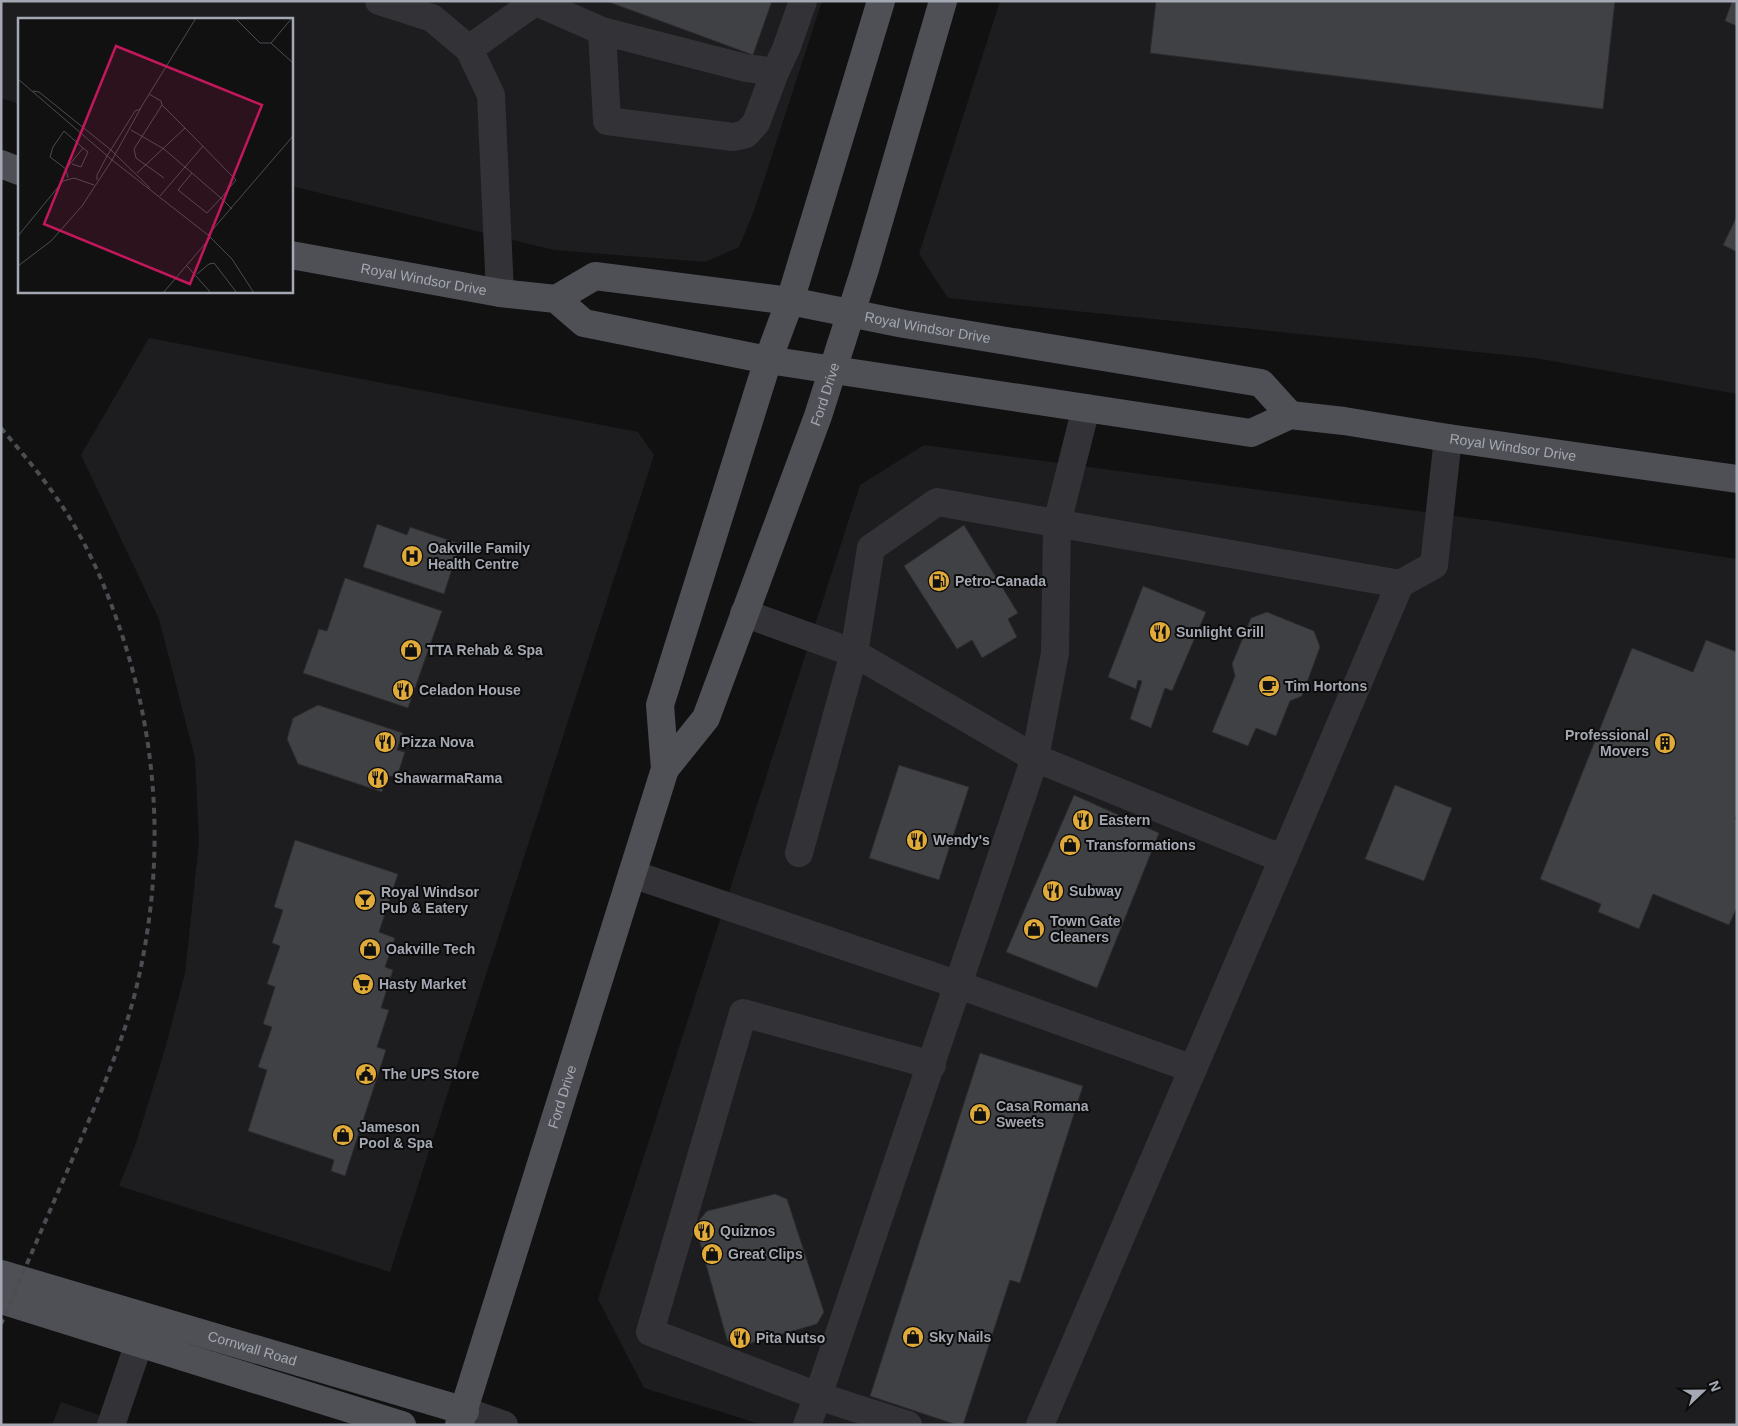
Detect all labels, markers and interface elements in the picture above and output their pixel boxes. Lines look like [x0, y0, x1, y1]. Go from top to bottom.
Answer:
inset map [18, 18, 292, 292]
street label: Royal Windsor Drive [360, 260, 488, 298]
street label: Royal Windsor Drive [863, 308, 992, 346]
street label: Ford Drive [807, 360, 843, 428]
street label: Royal Windsor Drive [1449, 430, 1577, 464]
place label: Oakville Family Health Centre [428, 540, 530, 572]
hospital icon: Oakville Family Health Centre [400, 544, 424, 568]
fuel station icon: Petro-Canada [927, 569, 951, 593]
place label: Petro-Canada [955, 573, 1046, 589]
restaurant icon: Sunlight Grill [1148, 620, 1172, 644]
place label: Sunlight Grill [1176, 624, 1264, 640]
shop icon: TTA Rehab & Spa [399, 638, 423, 662]
place label: TTA Rehab & Spa [427, 642, 543, 658]
cafe icon: Tim Hortons [1257, 674, 1281, 698]
restaurant icon: Celadon House [391, 678, 415, 702]
place label: Tim Hortons [1285, 678, 1367, 694]
place label: Celadon House [419, 682, 521, 698]
place label: Professional Movers [1565, 727, 1649, 759]
restaurant icon: Pizza Nova [373, 730, 397, 754]
building icon: Professional Movers [1653, 731, 1677, 755]
place label: Pizza Nova [401, 734, 474, 750]
restaurant icon: ShawarmaRama [366, 766, 390, 790]
place label: ShawarmaRama [394, 770, 502, 786]
restaurant icon: Eastern [1071, 808, 1095, 832]
place label: Eastern [1099, 812, 1150, 828]
restaurant icon: Wendy's [905, 828, 929, 852]
place label: Wendy's [933, 832, 990, 848]
shop icon: Transformations [1058, 833, 1082, 857]
place label: Transformations [1086, 837, 1196, 853]
restaurant icon: Subway [1041, 879, 1065, 903]
place label: Subway [1069, 883, 1122, 899]
place label: Royal Windsor Pub & Eatery [381, 884, 479, 916]
bar icon: Royal Windsor Pub & Eatery [353, 888, 377, 912]
place label: Town Gate Cleaners [1050, 913, 1121, 945]
shop icon: Town Gate Cleaners [1022, 917, 1046, 941]
shop icon: Oakville Tech [358, 937, 382, 961]
place label: Oakville Tech [386, 941, 475, 957]
supermarket icon: Hasty Market [351, 972, 375, 996]
place label: Hasty Market [379, 976, 466, 992]
public building icon: The UPS Store [354, 1062, 378, 1086]
street label: Ford Drive [545, 1063, 580, 1130]
place label: The UPS Store [382, 1066, 479, 1082]
place label: Casa Romana Sweets [996, 1098, 1089, 1130]
shop icon: Casa Romana Sweets [968, 1102, 992, 1126]
place label: Jameson Pool & Spa [359, 1119, 433, 1151]
shop icon: Jameson Pool & Spa [331, 1123, 355, 1147]
restaurant icon: Quiznos [692, 1219, 716, 1243]
place label: Quiznos [720, 1223, 775, 1239]
shop icon: Great Clips [700, 1242, 724, 1266]
place label: Great Clips [728, 1246, 803, 1262]
shop icon: Sky Nails [901, 1325, 925, 1349]
restaurant icon: Pita Nutso [728, 1326, 752, 1350]
street label: Cornwall Road [206, 1327, 299, 1369]
place label: Sky Nails [929, 1329, 991, 1345]
place label: Pita Nutso [756, 1330, 825, 1346]
north arrow [1678, 1366, 1728, 1416]
text: N [1706, 1378, 1724, 1394]

